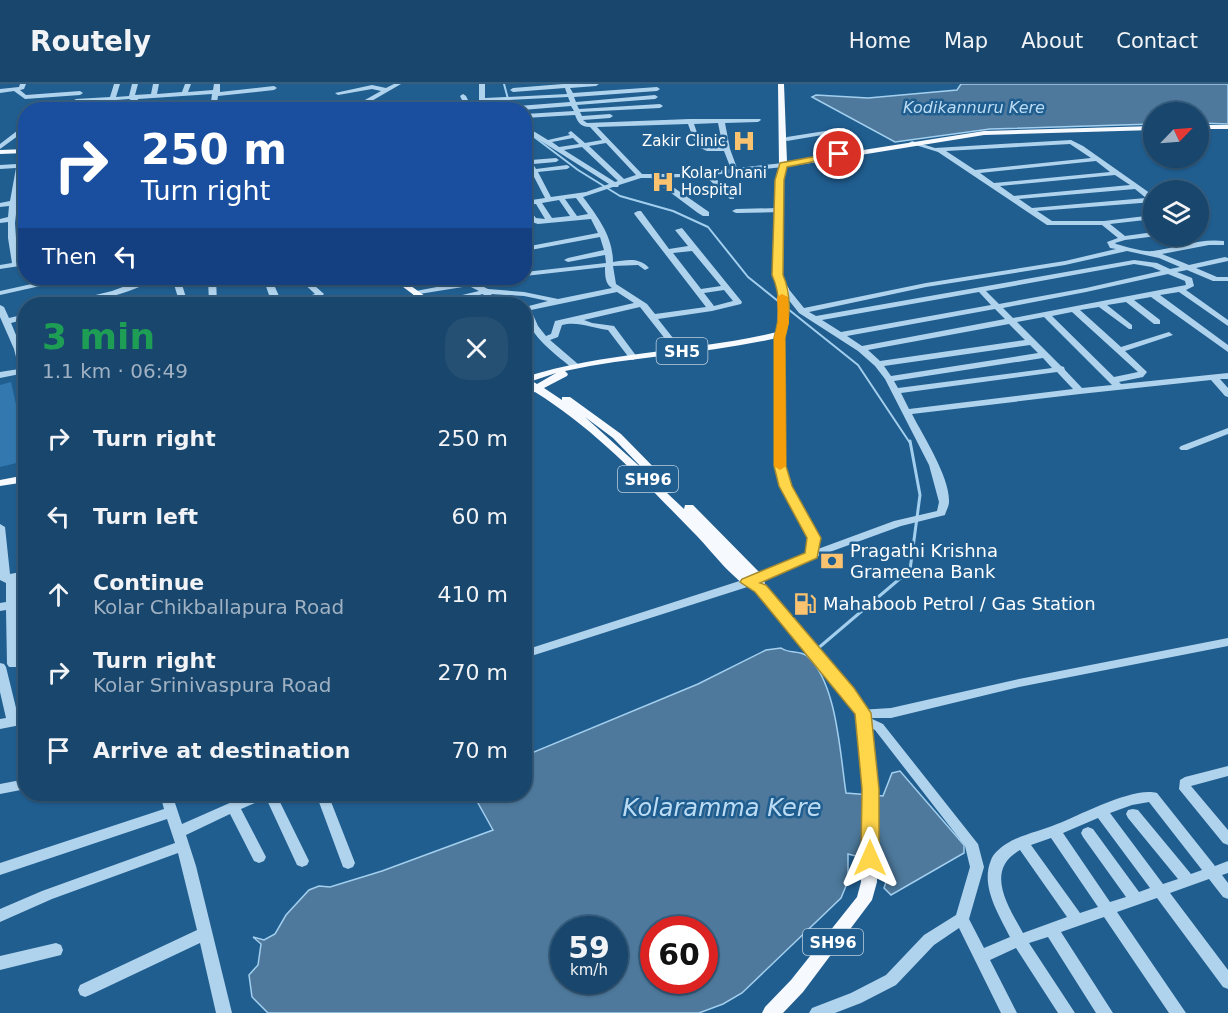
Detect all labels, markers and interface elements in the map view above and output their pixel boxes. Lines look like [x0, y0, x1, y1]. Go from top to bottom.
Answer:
text: Routely [30, 25, 151, 58]
text: Home [849, 29, 911, 53]
text: Map [944, 29, 988, 53]
text: About [1021, 29, 1083, 53]
text: Contact [1116, 29, 1198, 53]
water label: Kodikannuru Kere [903, 98, 1045, 117]
north arrow [1143, 102, 1209, 168]
map controls [1143, 102, 1209, 246]
text: 250 m [141, 125, 287, 174]
icon: right [42, 126, 120, 204]
hospital icon: Zakir Clinic [731, 128, 757, 154]
pin [813, 128, 864, 179]
place label: Zakir Clinic [642, 132, 726, 150]
icon: arrive [822, 137, 855, 170]
place label: Kolar Unani Hospital [681, 164, 767, 199]
hospital icon: Kolar Unani Hospital [650, 169, 676, 195]
text: Turn right [141, 175, 270, 206]
button: layers [1143, 180, 1209, 246]
icon: left [109, 240, 142, 273]
text: Then [42, 244, 97, 269]
text: 3 min [42, 316, 155, 357]
button: close [445, 317, 508, 380]
road number: SH5 [656, 338, 708, 364]
text: 1.1 km · 06:49 [42, 359, 188, 383]
icon: right [42, 422, 75, 455]
text: Turn right [93, 426, 216, 451]
text: 250 m [438, 426, 508, 451]
road number: SH96 [618, 466, 678, 492]
icon: left [42, 500, 75, 533]
text: Turn left [93, 504, 198, 529]
text: 60 m [452, 504, 508, 529]
place label: Pragathi Krishna Grameena Bank [850, 540, 998, 582]
bank icon: Pragathi Krishna Grameena Bank [819, 548, 845, 574]
text: Continue [93, 570, 204, 595]
icon: ahead [42, 578, 75, 611]
text: 410 m [438, 582, 508, 607]
fuel station icon: Mahaboob Petrol / Gas Station [792, 591, 818, 617]
place label: Mahaboob Petrol / Gas Station [823, 593, 1096, 614]
text: Kolar Chikballapura Road [93, 595, 344, 619]
text: Turn right [93, 648, 216, 673]
icon: right [42, 656, 75, 689]
text: 270 m [438, 660, 508, 685]
text: Kolar Srinivaspura Road [93, 673, 331, 697]
icon: arrive [42, 734, 75, 767]
text: Arrive at destination [93, 738, 350, 763]
text: 70 m [452, 738, 508, 763]
water label: Kolaramma Kere [623, 794, 821, 822]
position arrow [838, 826, 902, 890]
speed limit sign: 60 [640, 916, 718, 994]
road number: SH96 [803, 929, 863, 955]
text: 59 [568, 930, 610, 965]
text: km/h [570, 961, 608, 979]

